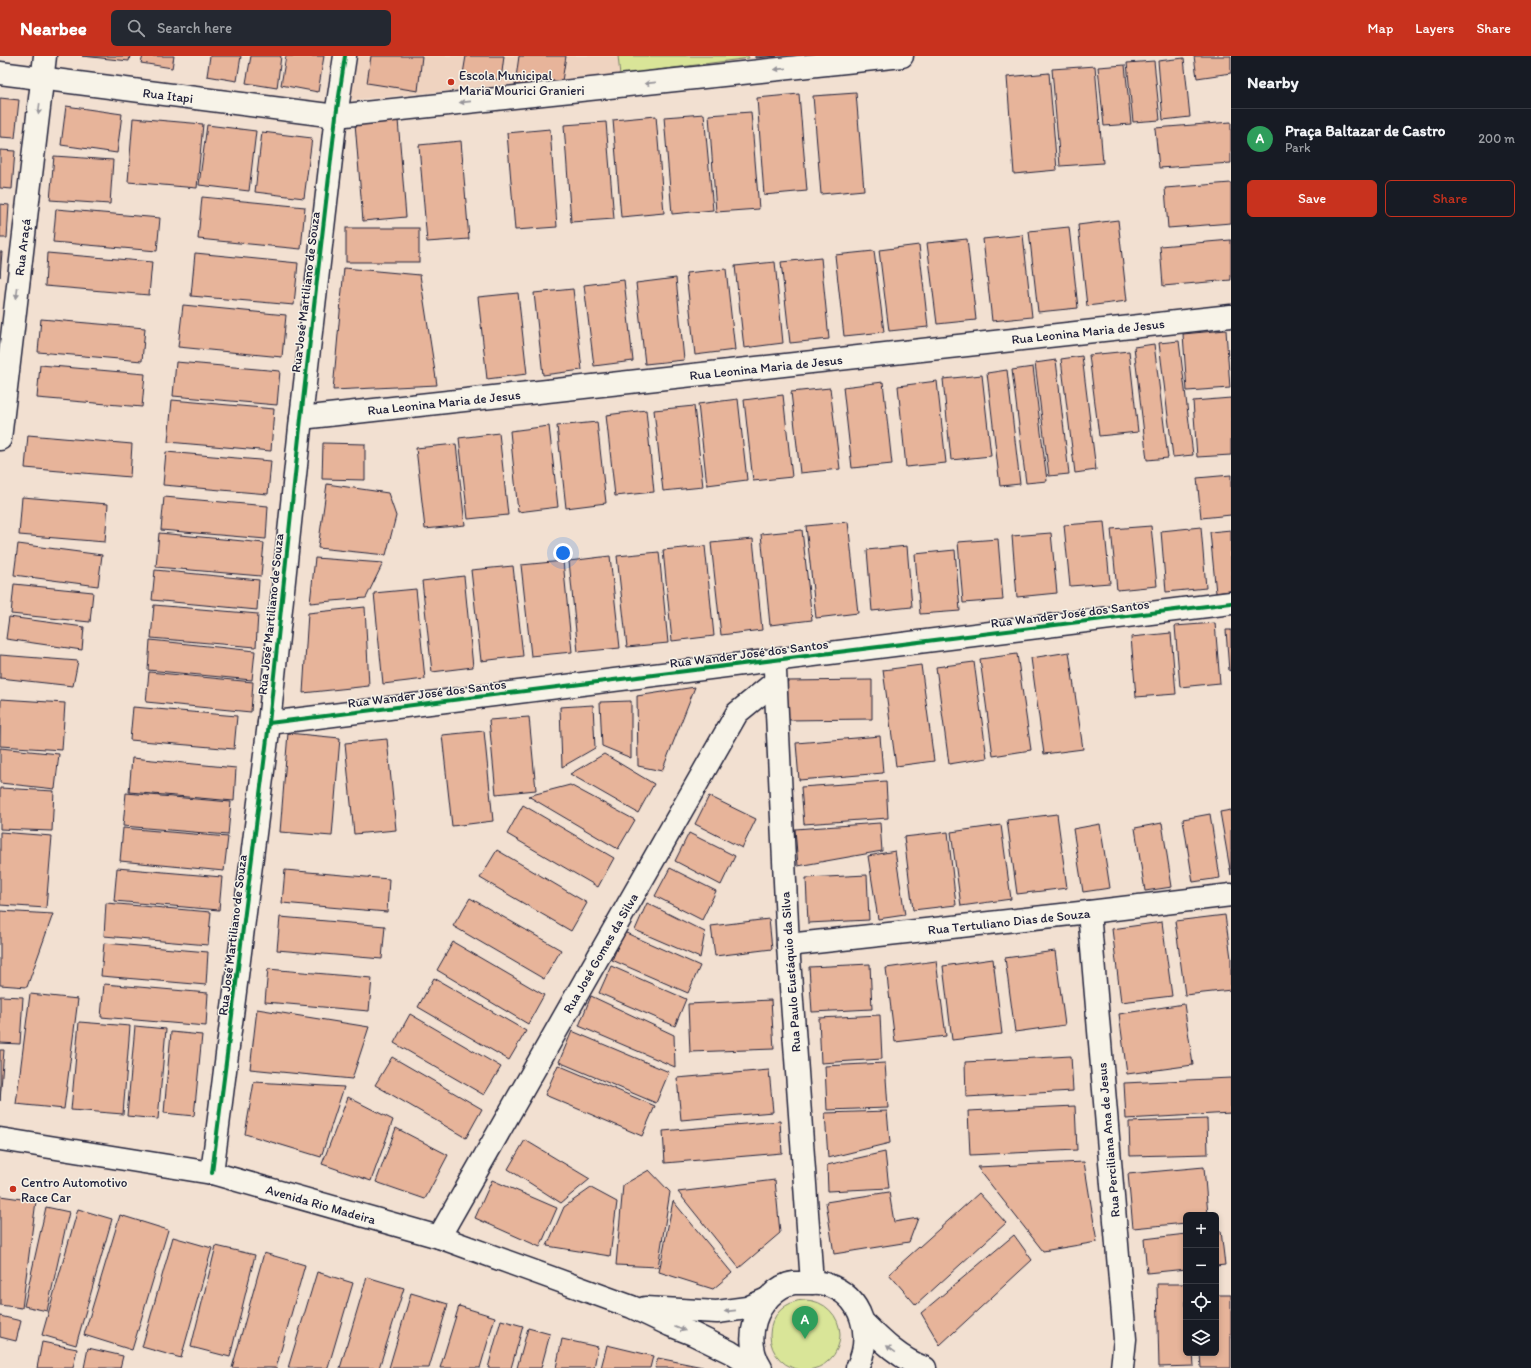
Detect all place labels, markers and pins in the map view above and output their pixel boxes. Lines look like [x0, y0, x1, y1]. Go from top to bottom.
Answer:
place label: Escola Municipal Maria Mourici Granieri [459, 68, 585, 98]
marker: Escola Municipal Maria Mourici Granieri [446, 77, 456, 87]
place label: Centro Automotivo Race Car [21, 1175, 128, 1205]
marker: Centro Automotivo Race Car [8, 1184, 18, 1194]
pin: A [792, 1306, 818, 1339]

